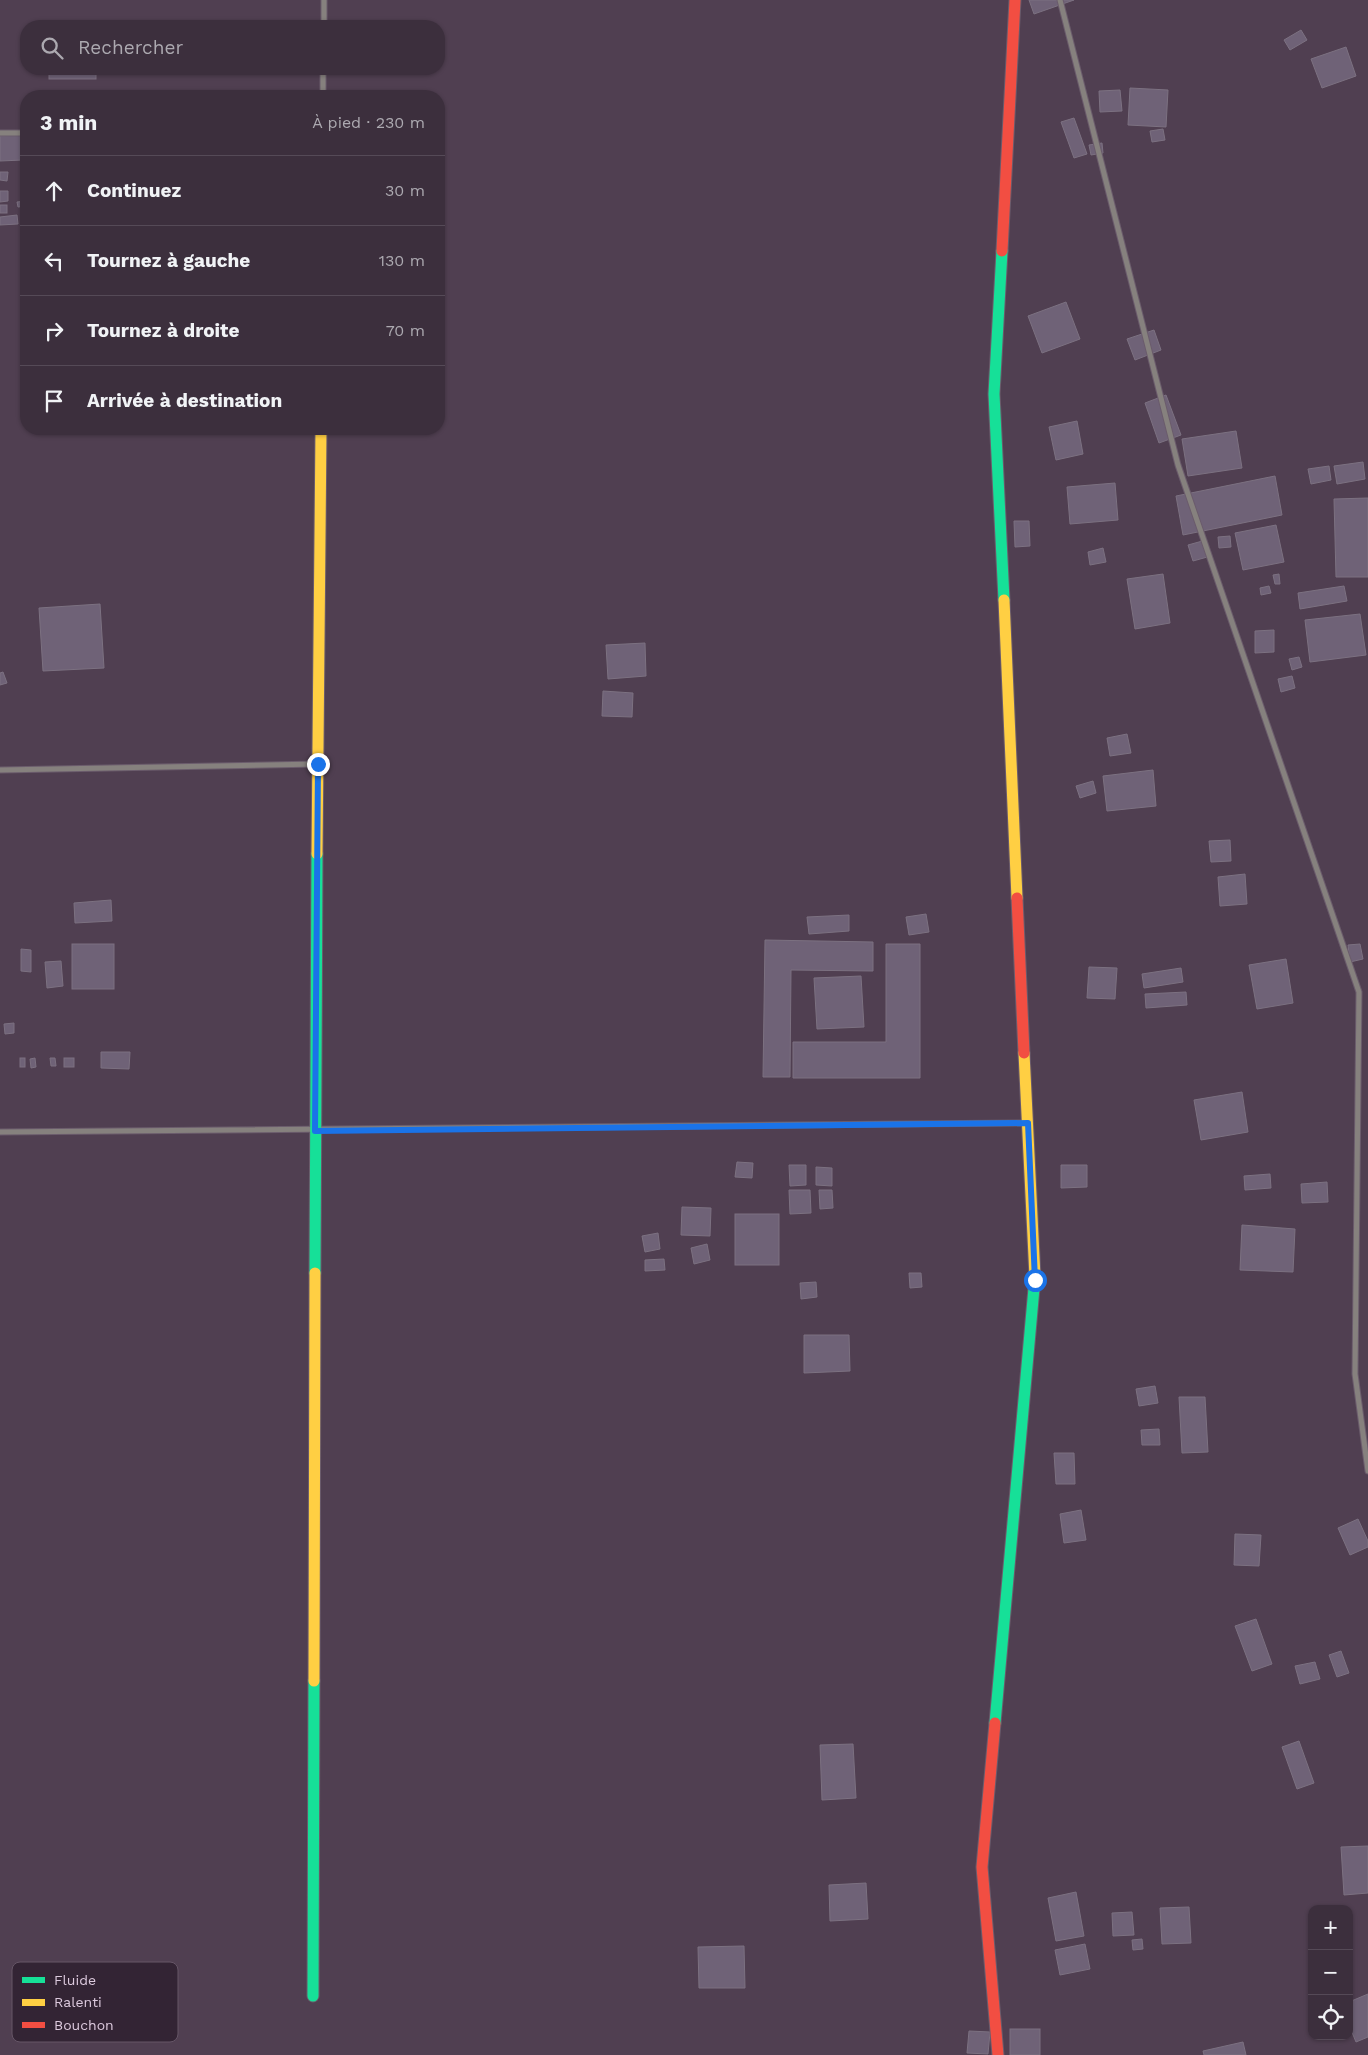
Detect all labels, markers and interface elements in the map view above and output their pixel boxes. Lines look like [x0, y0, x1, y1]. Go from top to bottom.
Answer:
search box [20, 20, 445, 75]
icon: search [38, 34, 66, 62]
text: Rechercher [78, 36, 183, 59]
text: 3 min [40, 110, 97, 135]
text: À pied · 230 m [312, 113, 425, 132]
icon: ahead [40, 177, 68, 205]
text: Continuez [87, 179, 181, 202]
text: 30 m [385, 181, 425, 200]
icon: left [40, 247, 68, 275]
text: Tournez à gauche [87, 249, 250, 272]
text: 130 m [379, 251, 425, 270]
icon: right [40, 317, 68, 345]
text: Tournez à droite [87, 319, 239, 342]
text: 70 m [386, 321, 425, 340]
icon: arrive [40, 387, 68, 415]
text: Arrivée à destination [87, 389, 282, 412]
route end [307, 753, 330, 776]
route start [1024, 1269, 1047, 1292]
map controls [1308, 1905, 1353, 2040]
button: + [1308, 1905, 1353, 1950]
button: − [1308, 1950, 1353, 1995]
legend [12, 1962, 178, 2042]
text: Fluide [54, 1972, 96, 1988]
text: Ralenti [54, 1994, 102, 2010]
button: locate [1308, 1995, 1353, 2040]
text: Bouchon [54, 2017, 114, 2033]

